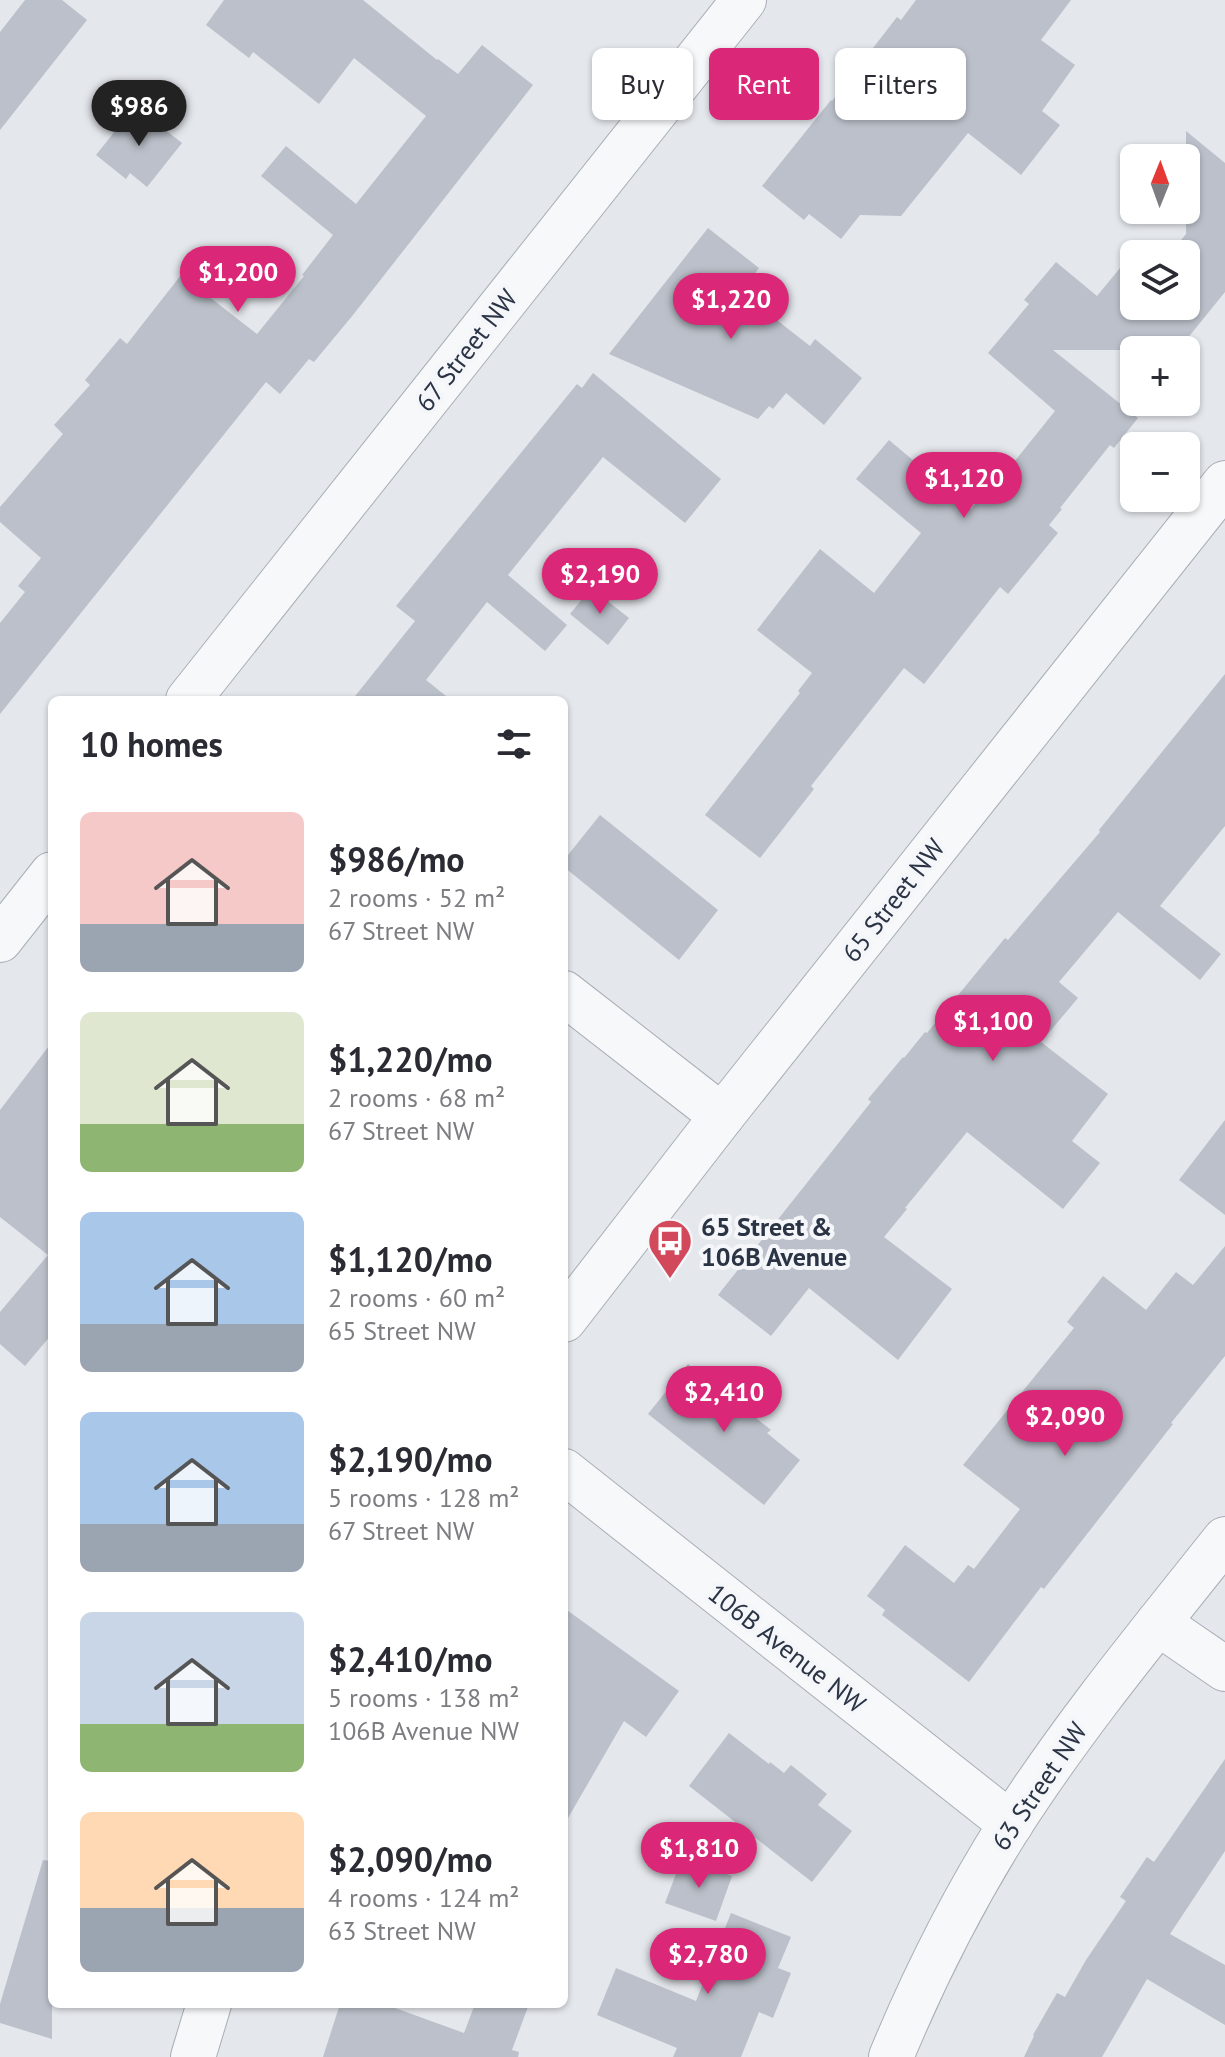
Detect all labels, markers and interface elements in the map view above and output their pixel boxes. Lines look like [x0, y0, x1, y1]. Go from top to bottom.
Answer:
chip: Buy [592, 48, 693, 120]
chip: Rent [709, 48, 819, 120]
chip: Filters [835, 48, 966, 120]
pin: $986 [92, 80, 186, 148]
text: $986 [110, 89, 168, 122]
north arrow [1120, 144, 1200, 224]
map controls [1120, 144, 1200, 512]
button: layers [1120, 240, 1200, 320]
pin: $1,200 [173, 246, 303, 314]
text: $1,200 [198, 255, 278, 288]
pin: $1,220 [666, 273, 796, 341]
street label: 67 Street NW [408, 282, 524, 418]
text: $1,220 [691, 282, 771, 315]
button: + [1120, 336, 1200, 416]
button: − [1120, 432, 1200, 512]
pin: $1,120 [899, 452, 1029, 520]
text: $1,120 [924, 461, 1004, 494]
pin: $2,190 [535, 548, 665, 616]
text: $2,190 [560, 557, 640, 590]
text: 10 homes [80, 722, 223, 766]
icon: filters [492, 722, 536, 766]
street label: 65 Street NW [835, 831, 952, 968]
text: $986/mo [328, 837, 465, 881]
icon: home [144, 844, 240, 940]
text: 2 rooms · 52 m² [328, 881, 505, 914]
text: 67 Street NW [328, 914, 474, 947]
pin: $1,100 [928, 995, 1058, 1063]
text: $1,100 [953, 1004, 1033, 1037]
text: $1,220/mo [328, 1037, 492, 1081]
icon: home [144, 1044, 240, 1140]
text: 2 rooms · 68 m² [328, 1081, 505, 1114]
text: 67 Street NW [328, 1114, 474, 1147]
place label: 65 Street & 106B Avenue [701, 1210, 847, 1273]
bus stop icon: 65 Street & 106B Avenue [646, 1217, 694, 1280]
text: $1,120/mo [328, 1237, 492, 1281]
icon: home [144, 1244, 240, 1340]
text: 2 rooms · 60 m² [328, 1281, 505, 1314]
text: 65 Street NW [328, 1314, 476, 1347]
pin: $2,410 [659, 1366, 789, 1434]
text: $2,410 [684, 1375, 764, 1408]
pin: $2,090 [1000, 1390, 1130, 1458]
text: $2,090 [1025, 1399, 1105, 1432]
text: $2,190/mo [328, 1437, 492, 1481]
icon: home [144, 1444, 240, 1540]
text: 5 rooms · 128 m² [328, 1481, 520, 1514]
text: 67 Street NW [328, 1514, 474, 1547]
street label: 106B Avenue NW [702, 1576, 873, 1720]
text: $2,410/mo [328, 1637, 492, 1681]
icon: home [144, 1644, 240, 1740]
text: 5 rooms · 138 m² [328, 1681, 520, 1714]
text: 106B Avenue NW [328, 1714, 519, 1747]
street label: 63 Street NW [984, 1715, 1094, 1856]
pin: $1,810 [634, 1822, 764, 1890]
text: $1,810 [659, 1831, 739, 1864]
text: $2,090/mo [328, 1837, 492, 1881]
icon: home [144, 1844, 240, 1940]
text: 4 rooms · 124 m² [328, 1881, 520, 1914]
text: 63 Street NW [328, 1914, 476, 1947]
pin: $2,780 [643, 1928, 773, 1996]
text: $2,780 [668, 1937, 748, 1970]

